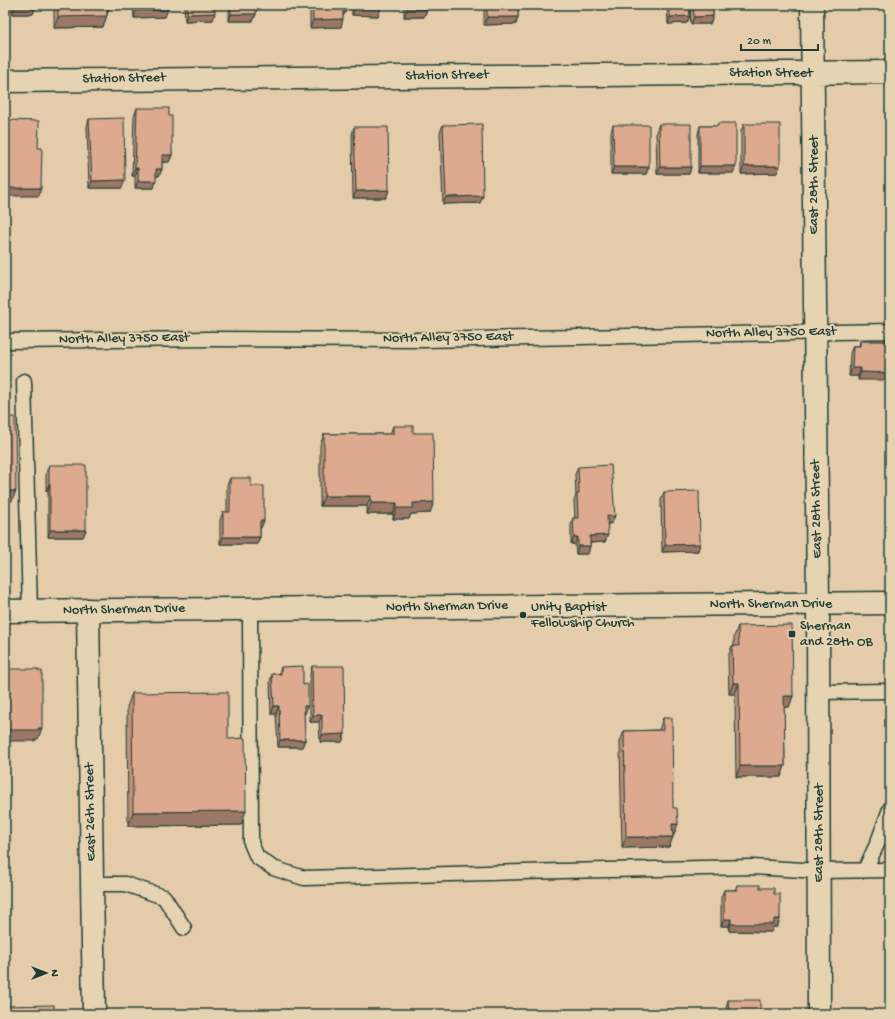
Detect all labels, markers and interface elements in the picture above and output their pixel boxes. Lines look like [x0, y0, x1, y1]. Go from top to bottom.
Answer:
scale bar [741, 26, 818, 52]
text: 20 m [747, 35, 772, 49]
street label: Station Street [729, 65, 814, 82]
street label: Station Street [405, 67, 490, 85]
street label: Station Street [82, 70, 167, 88]
street label: East 28th Street [806, 134, 823, 235]
street label: North Alley 3750 East [706, 323, 838, 343]
street label: North Alley 3750 East [383, 328, 515, 348]
street label: North Alley 3750 East [59, 329, 191, 349]
street label: East 28th Street [808, 458, 826, 559]
street label: North Sherman Drive [710, 596, 833, 613]
street label: North Sherman Drive [386, 597, 509, 617]
place label: Unity Baptist Fellowship Church [530, 599, 635, 632]
street label: North Sherman Drive [63, 600, 186, 620]
marker: Unity Baptist Fellowship Church [518, 610, 528, 620]
place label: Sherman and 28th OB [800, 618, 873, 651]
marker: Sherman and 28th OB [787, 629, 797, 639]
street label: East 26th Street [82, 761, 100, 861]
street label: East 28th Street [811, 782, 828, 883]
north arrow [26, 953, 66, 993]
text: N [48, 969, 60, 977]

